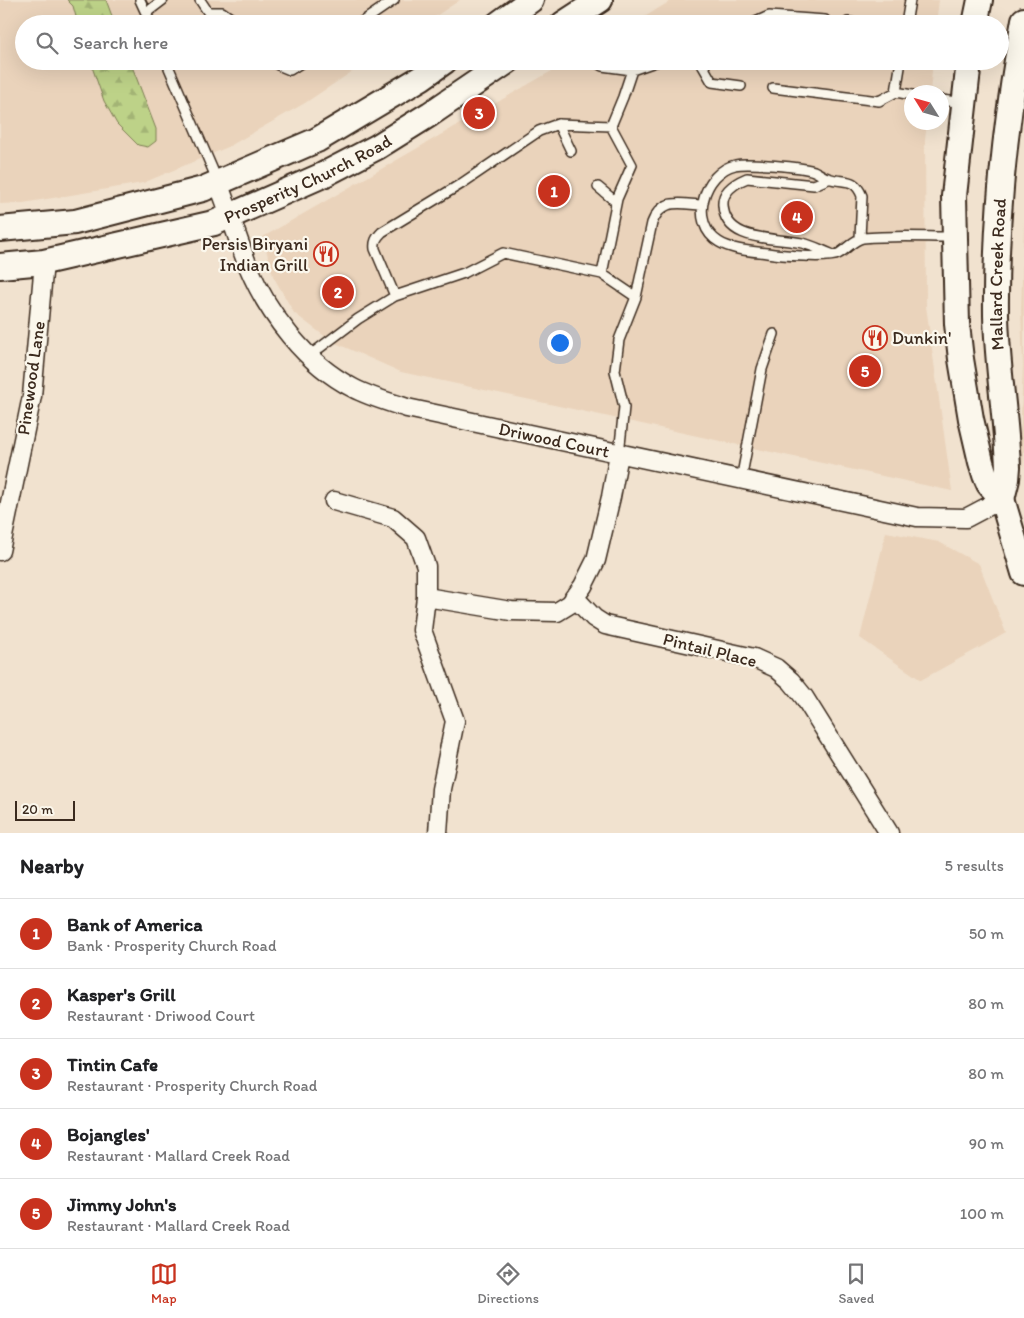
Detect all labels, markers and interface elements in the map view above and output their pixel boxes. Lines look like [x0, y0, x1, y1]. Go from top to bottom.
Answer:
search box [15, 15, 1009, 70]
icon: search [33, 29, 61, 57]
text: Search here [73, 31, 168, 54]
north arrow [904, 85, 949, 130]
pin: 3 [463, 94, 495, 132]
street label: Prosperity Church Road [220, 130, 396, 228]
pin: 1 [538, 172, 570, 210]
street label: Mallard Creek Road [985, 197, 1011, 351]
pin: 4 [781, 198, 813, 236]
place label: Persis Biryani Indian Grill [202, 233, 308, 276]
restaurant icon: Persis Biryani Indian Grill [313, 241, 339, 267]
pin: 2 [322, 273, 354, 311]
street label: Pinewood Lane [12, 320, 50, 436]
restaurant icon: Dunkin' [862, 325, 888, 351]
place label: Dunkin' [892, 327, 951, 349]
your location [547, 330, 573, 356]
pin: 5 [849, 352, 881, 390]
street label: Driwood Court [497, 418, 612, 463]
street label: Pintail Place [661, 628, 759, 672]
scale bar [15, 798, 75, 821]
text: 20 m [22, 801, 53, 818]
text: Nearby [20, 853, 84, 878]
text: 5 results [944, 856, 1004, 875]
text: Bank of America [67, 913, 203, 936]
text: 1 [32, 924, 40, 943]
text: 50 m [969, 924, 1004, 943]
text: Bank · Prosperity Church Road [67, 936, 277, 955]
text: Kasper's Grill [67, 983, 176, 1006]
text: 2 [32, 994, 40, 1013]
text: 80 m [968, 994, 1004, 1013]
text: Restaurant · Driwood Court [67, 1006, 255, 1025]
text: Tintin Cafe [67, 1053, 158, 1076]
text: 3 [32, 1064, 40, 1083]
text: 80 m [968, 1064, 1004, 1083]
text: Restaurant · Prosperity Church Road [67, 1076, 317, 1095]
text: Bojangles' [67, 1123, 149, 1146]
text: 4 [31, 1134, 41, 1153]
text: 90 m [969, 1134, 1004, 1153]
text: Restaurant · Mallard Creek Road [67, 1146, 290, 1165]
text: Jimmy John's [67, 1193, 177, 1216]
text: 5 [32, 1204, 40, 1223]
text: 100 m [960, 1204, 1004, 1223]
text: Restaurant · Mallard Creek Road [67, 1216, 290, 1235]
tab: Map [150, 1260, 178, 1307]
tab: Directions [477, 1260, 539, 1307]
tab: Saved [838, 1260, 874, 1307]

